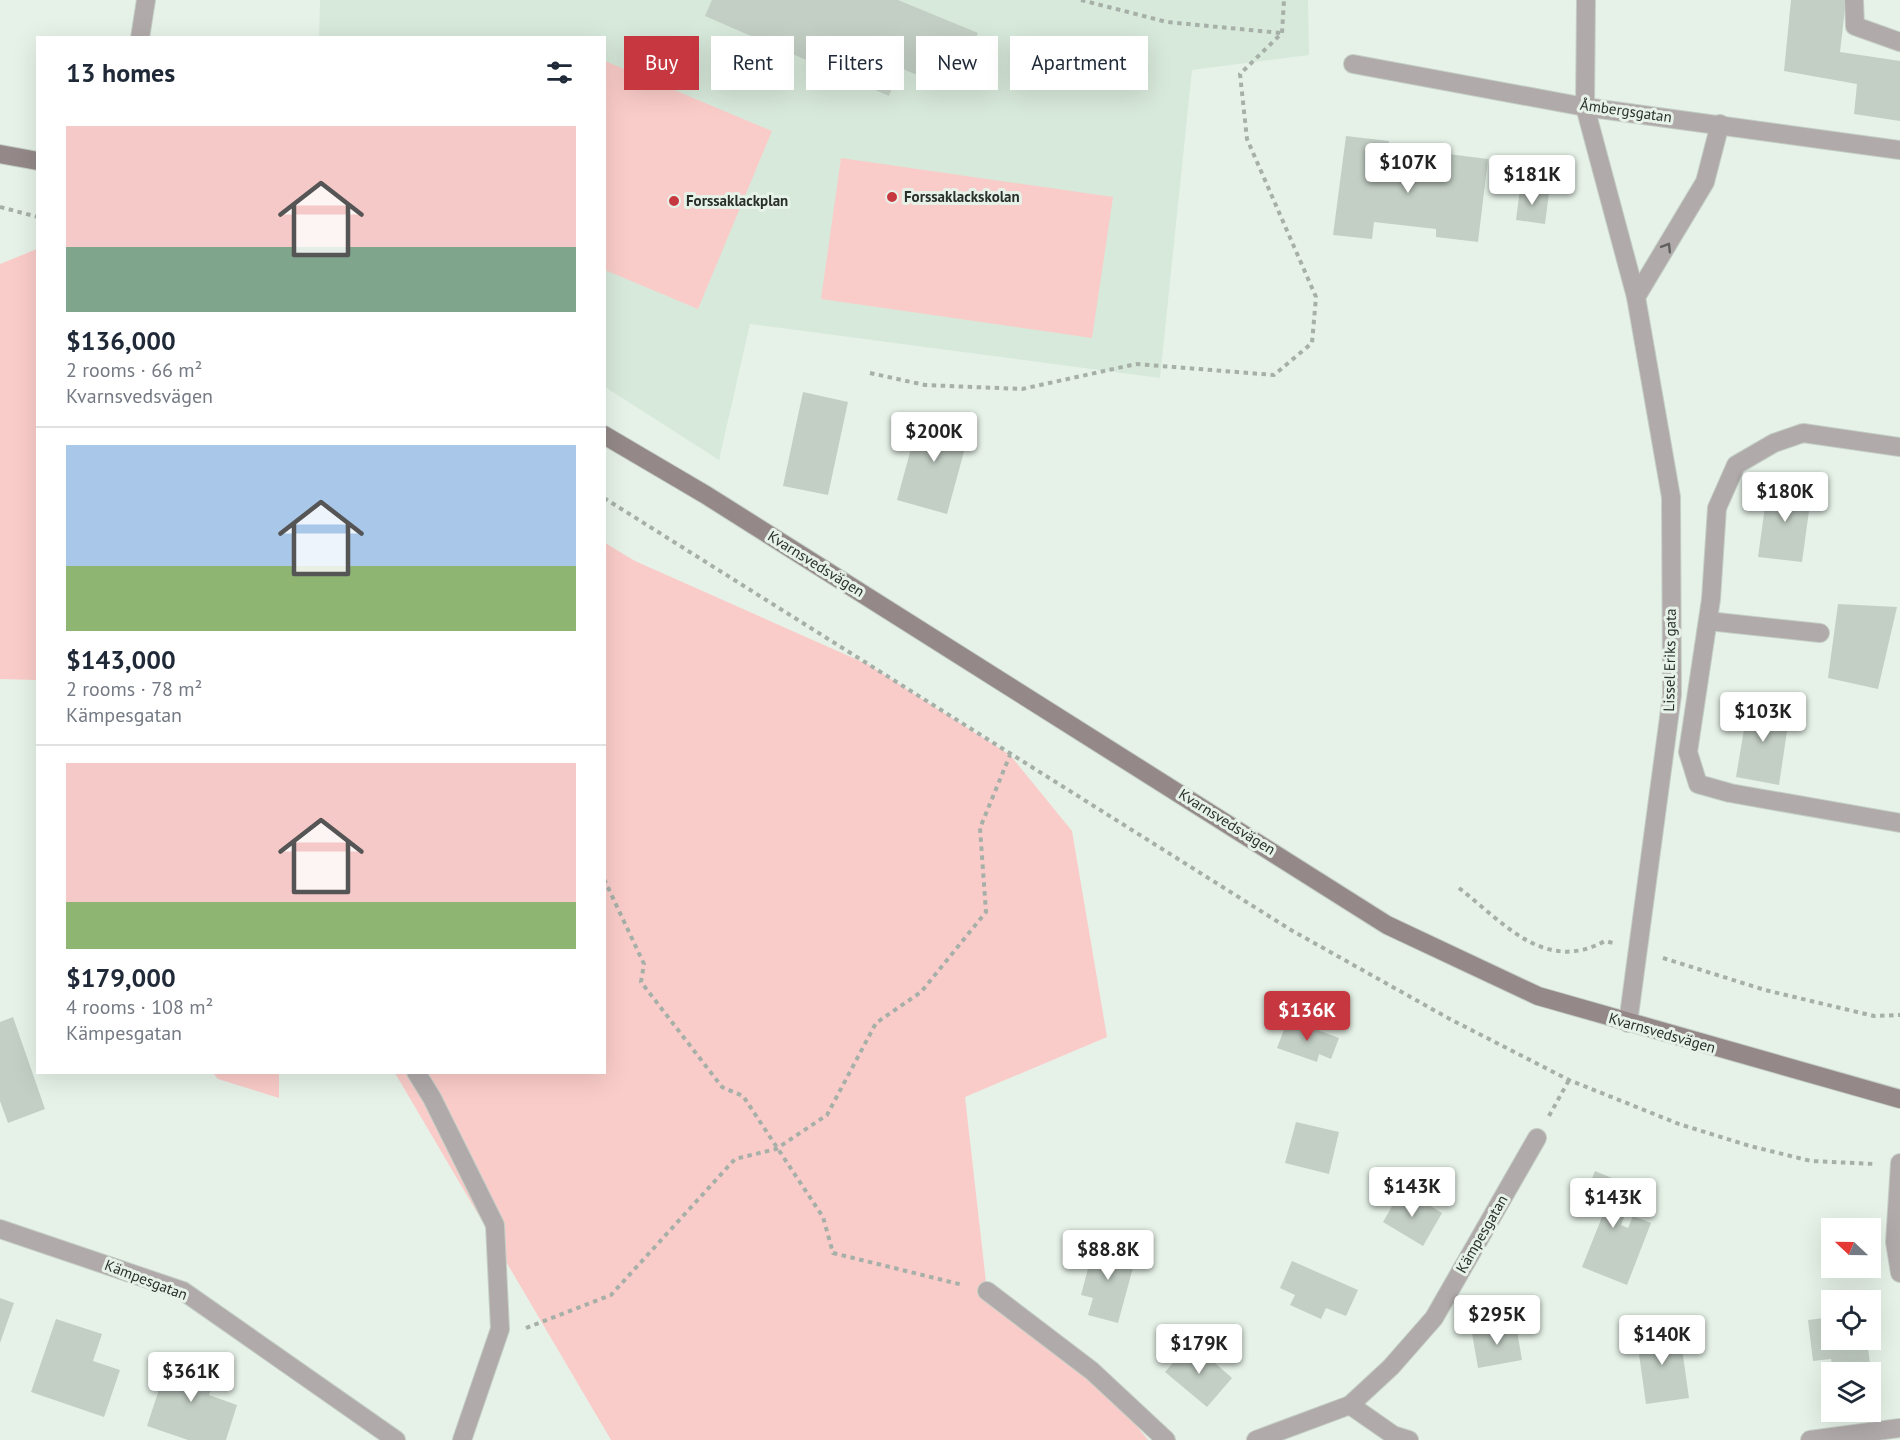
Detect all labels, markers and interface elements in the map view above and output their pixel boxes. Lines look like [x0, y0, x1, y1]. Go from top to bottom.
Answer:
chip: Buy [624, 36, 699, 90]
chip: Rent [711, 36, 794, 90]
chip: Filters [806, 36, 904, 90]
chip: New [916, 36, 998, 90]
chip: Apartment [1010, 36, 1148, 90]
text: 13 homes [66, 56, 175, 89]
icon: filters [543, 56, 576, 89]
street label: Åmbergsgatan [1579, 95, 1673, 126]
pin: $107K [1366, 143, 1450, 194]
text: $107K [1379, 149, 1437, 175]
pin: $181K [1490, 155, 1574, 206]
text: $181K [1503, 161, 1561, 187]
icon: home [267, 165, 375, 273]
place label: Forssaklackskolan [904, 187, 1020, 206]
marker: Forssaklackskolan [885, 190, 899, 204]
place label: Forssaklackplan [686, 191, 788, 210]
marker: Forssaklackplan [667, 194, 681, 208]
one-way arrow [1660, 243, 1671, 254]
text: $136,000 [66, 324, 176, 357]
text: 2 rooms · 66 m² [66, 357, 202, 383]
text: Kvarnsvedsvägen [66, 383, 213, 409]
pin: $200K [892, 412, 976, 463]
text: $200K [905, 418, 963, 444]
pin: $180K [1743, 472, 1827, 523]
text: $180K [1756, 478, 1814, 504]
icon: home [267, 484, 375, 592]
street label: Kvarnsvedsvägen [764, 526, 868, 601]
street label: Lissel Eriks gata [1659, 608, 1680, 712]
text: $143,000 [66, 643, 176, 676]
text: 2 rooms · 78 m² [66, 676, 202, 702]
pin: $103K [1721, 692, 1805, 743]
text: $103K [1734, 698, 1792, 724]
text: Kämpesgatan [66, 702, 182, 728]
street label: Kvarnsvedsvägen [1175, 784, 1279, 859]
icon: home [267, 802, 375, 910]
text: $179,000 [66, 961, 176, 994]
pin: $136K [1265, 991, 1349, 1042]
text: 4 rooms · 108 m² [66, 994, 213, 1020]
text: $136K [1278, 997, 1336, 1023]
street label: Kvarnsvedsvägen [1607, 1008, 1718, 1057]
text: Kämpesgatan [66, 1020, 182, 1046]
pin: $143K [1370, 1167, 1454, 1218]
text: $143K [1383, 1173, 1441, 1199]
pin: $143K [1571, 1178, 1655, 1229]
text: $143K [1584, 1184, 1642, 1210]
street label: Kämpesgatan [1452, 1191, 1512, 1276]
north arrow [1821, 1218, 1881, 1278]
map controls [1821, 1218, 1881, 1422]
pin: $88.8K [1059, 1230, 1157, 1281]
text: $88.8K [1077, 1236, 1139, 1262]
street label: Kämpesgatan [102, 1255, 190, 1304]
button: locate [1821, 1290, 1881, 1350]
pin: $295K [1455, 1295, 1539, 1346]
text: $295K [1468, 1301, 1526, 1327]
pin: $140K [1620, 1315, 1704, 1366]
text: $140K [1633, 1321, 1691, 1347]
pin: $179K [1157, 1324, 1241, 1375]
text: $179K [1170, 1330, 1228, 1356]
pin: $361K [149, 1352, 233, 1403]
text: $361K [162, 1358, 220, 1384]
button: layers [1821, 1362, 1881, 1422]

